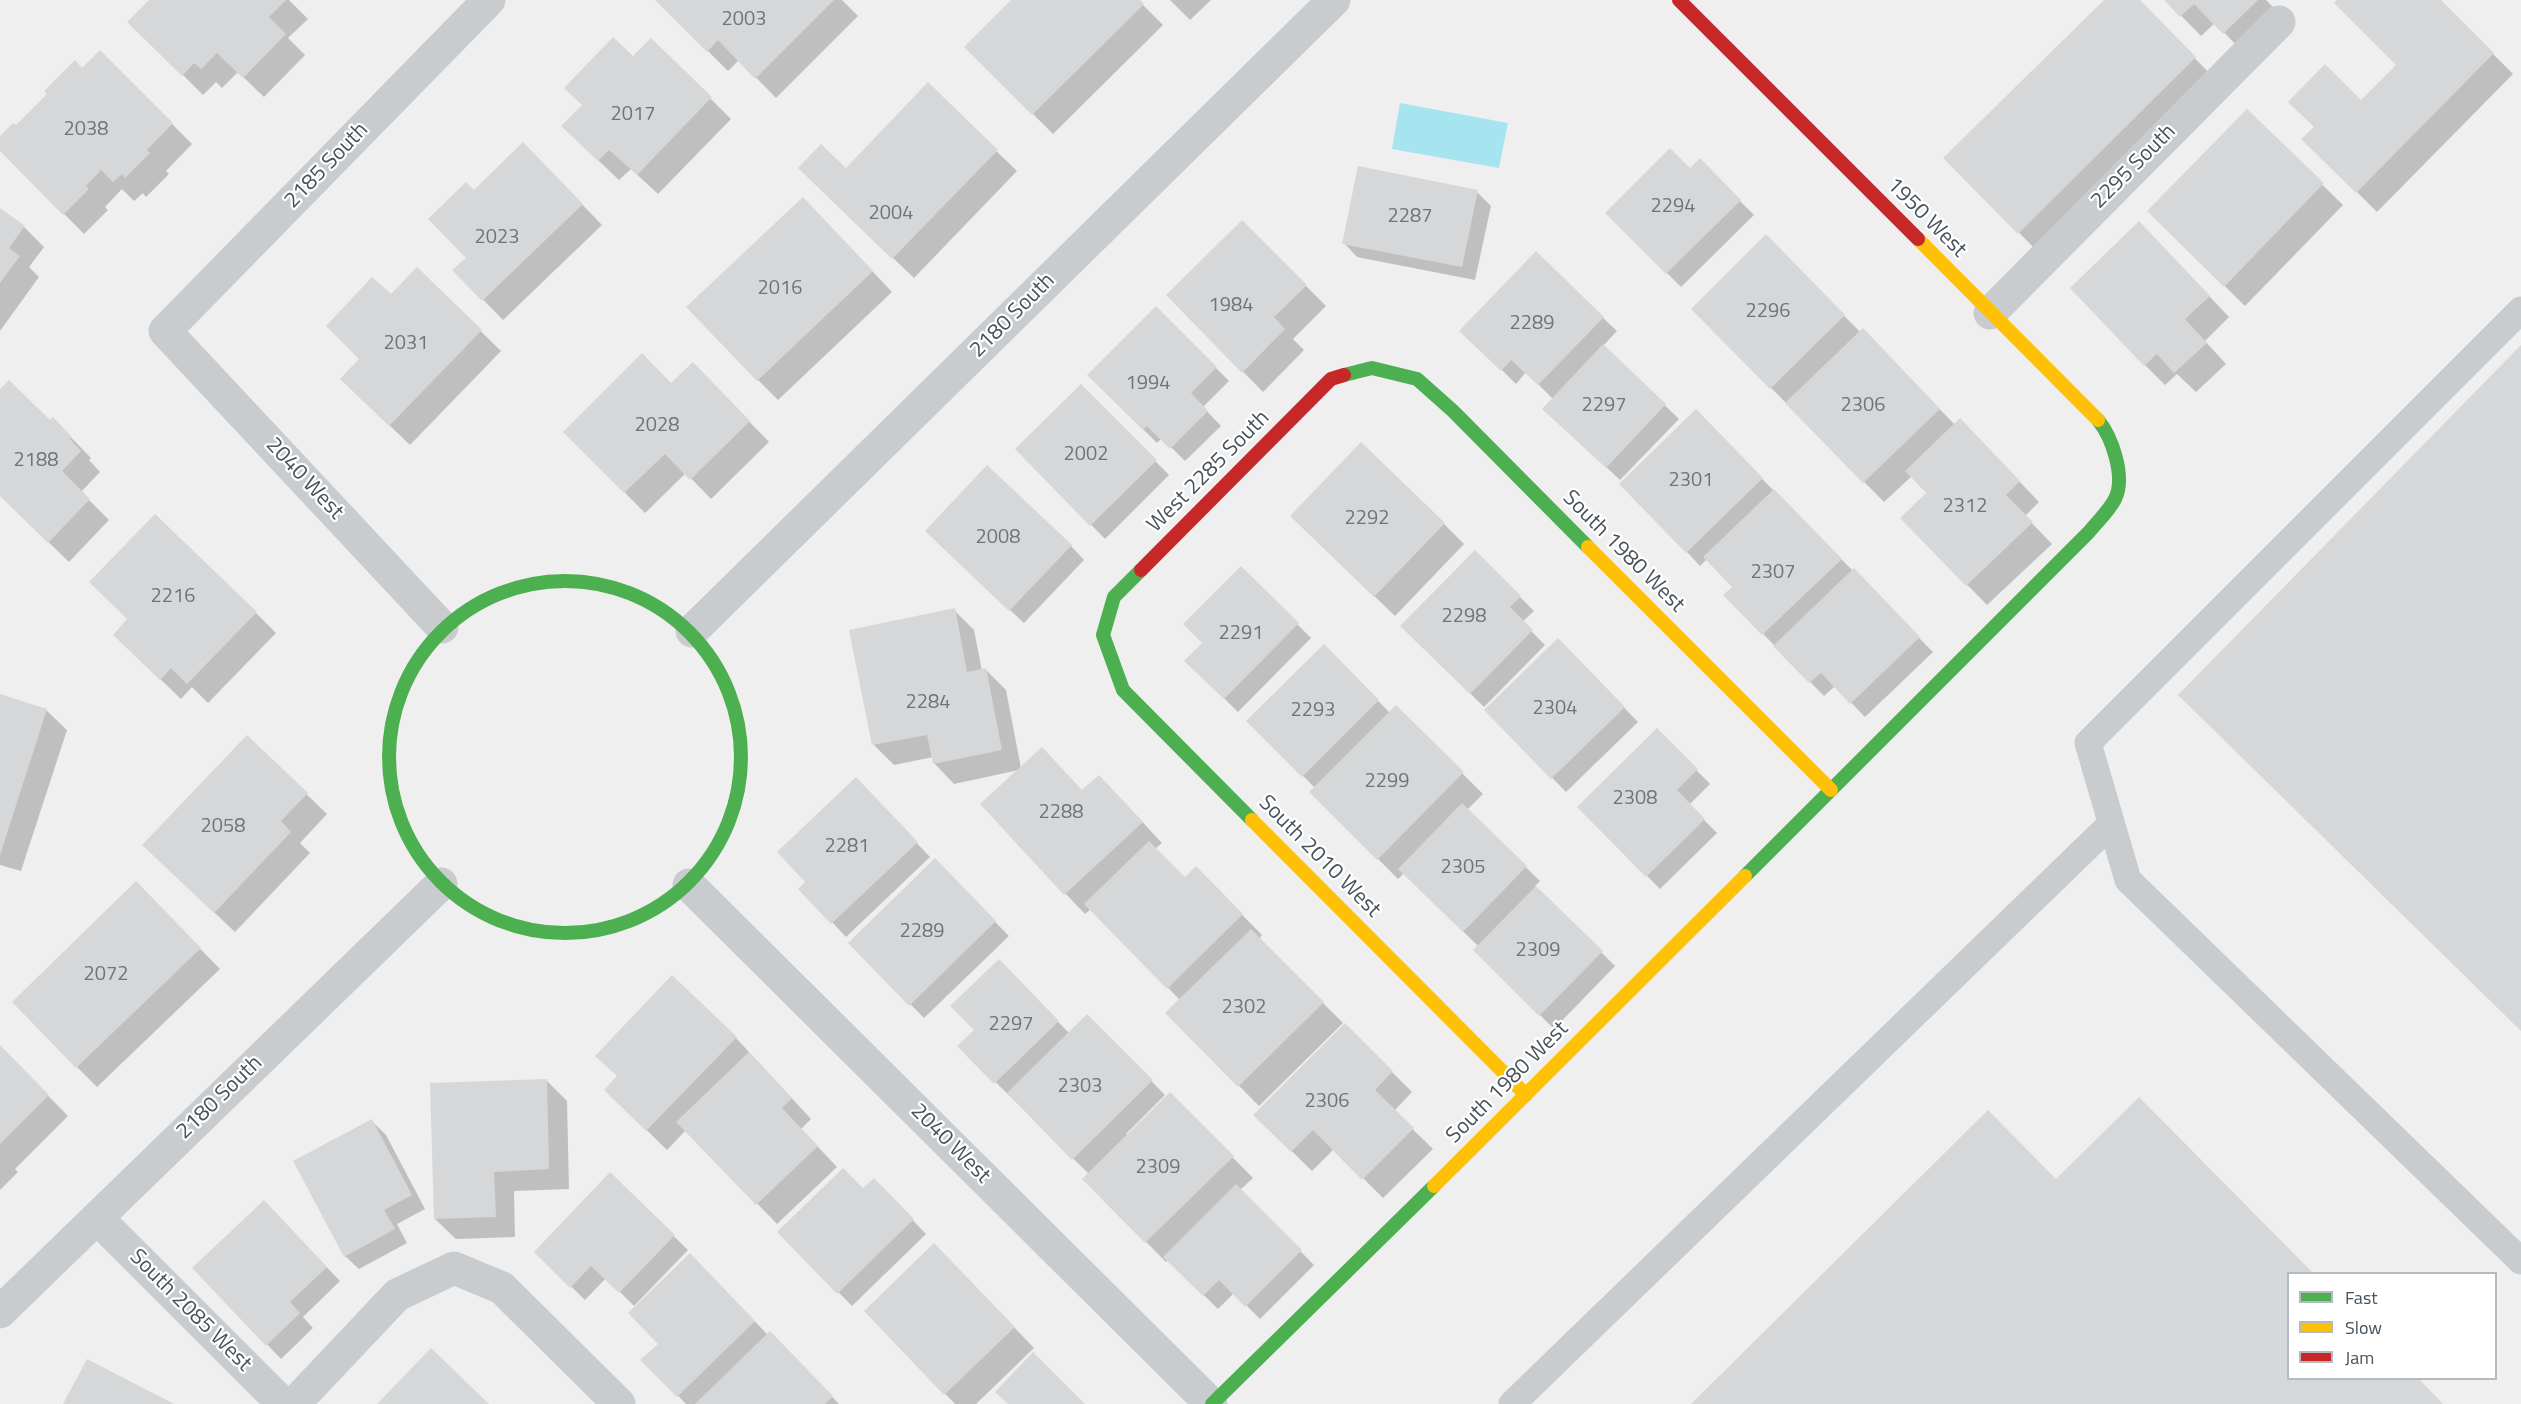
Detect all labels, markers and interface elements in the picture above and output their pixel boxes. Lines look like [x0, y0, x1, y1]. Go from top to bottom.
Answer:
house number: 2003 [722, 8, 766, 32]
house number: 2017 [611, 103, 655, 127]
house number: 2038 [64, 118, 108, 142]
street label: 2185 South [280, 118, 374, 214]
street label: 2295 South [2086, 119, 2182, 215]
street label: 1950 West [1881, 173, 1971, 263]
house number: 2294 [1651, 195, 1695, 219]
house number: 2004 [869, 202, 913, 226]
house number: 2287 [1388, 205, 1432, 229]
house number: 2023 [475, 226, 519, 250]
street label: 2180 South [965, 268, 1061, 364]
house number: 2016 [758, 277, 802, 301]
house number: 1984 [1209, 294, 1253, 318]
house number: 2296 [1746, 300, 1790, 324]
house number: 2289 [1510, 312, 1554, 336]
house number: 2031 [384, 332, 428, 356]
house number: 1994 [1126, 372, 1170, 396]
house number: 2297 [1582, 394, 1626, 418]
house number: 2306 [1841, 394, 1885, 418]
street label: West 2285 South [1142, 405, 1276, 539]
house number: 2028 [635, 414, 679, 438]
street label: 2040 West [259, 433, 349, 525]
house number: 2002 [1064, 443, 1108, 467]
house number: 2188 [14, 449, 58, 473]
house number: 2301 [1669, 469, 1713, 493]
street label: South 1980 West [1556, 485, 1690, 619]
house number: 2312 [1943, 495, 1987, 519]
house number: 2292 [1345, 507, 1389, 531]
house number: 2008 [976, 526, 1020, 550]
house number: 2307 [1751, 561, 1795, 585]
house number: 2216 [151, 585, 195, 609]
house number: 2298 [1442, 605, 1486, 629]
house number: 2291 [1219, 622, 1263, 646]
house number: 2284 [906, 691, 950, 715]
house number: 2304 [1533, 697, 1577, 721]
house number: 2293 [1291, 699, 1335, 723]
house number: 2299 [1365, 770, 1409, 794]
house number: 2308 [1613, 787, 1657, 811]
street label: South 2010 West [1252, 790, 1386, 924]
house number: 2288 [1039, 801, 1083, 825]
house number: 2058 [201, 815, 245, 839]
house number: 2281 [825, 835, 869, 859]
house number: 2305 [1441, 856, 1485, 880]
house number: 2289 [900, 920, 944, 944]
house number: 2309 [1516, 939, 1560, 963]
house number: 2072 [84, 963, 128, 987]
house number: 2302 [1222, 996, 1266, 1020]
house number: 2297 [989, 1013, 1033, 1037]
street label: South 1980 West [1441, 1016, 1575, 1150]
street label: 2180 South [172, 1051, 268, 1145]
house number: 2303 [1058, 1075, 1102, 1099]
house number: 2306 [1305, 1090, 1349, 1114]
street label: 2040 West [905, 1099, 995, 1189]
house number: 2309 [1136, 1156, 1180, 1180]
street label: South 2085 West [123, 1244, 257, 1378]
legend [2287, 1272, 2497, 1380]
text: Fast [2345, 1284, 2378, 1311]
text: Slow [2345, 1314, 2382, 1341]
text: Jam [2345, 1344, 2374, 1371]

